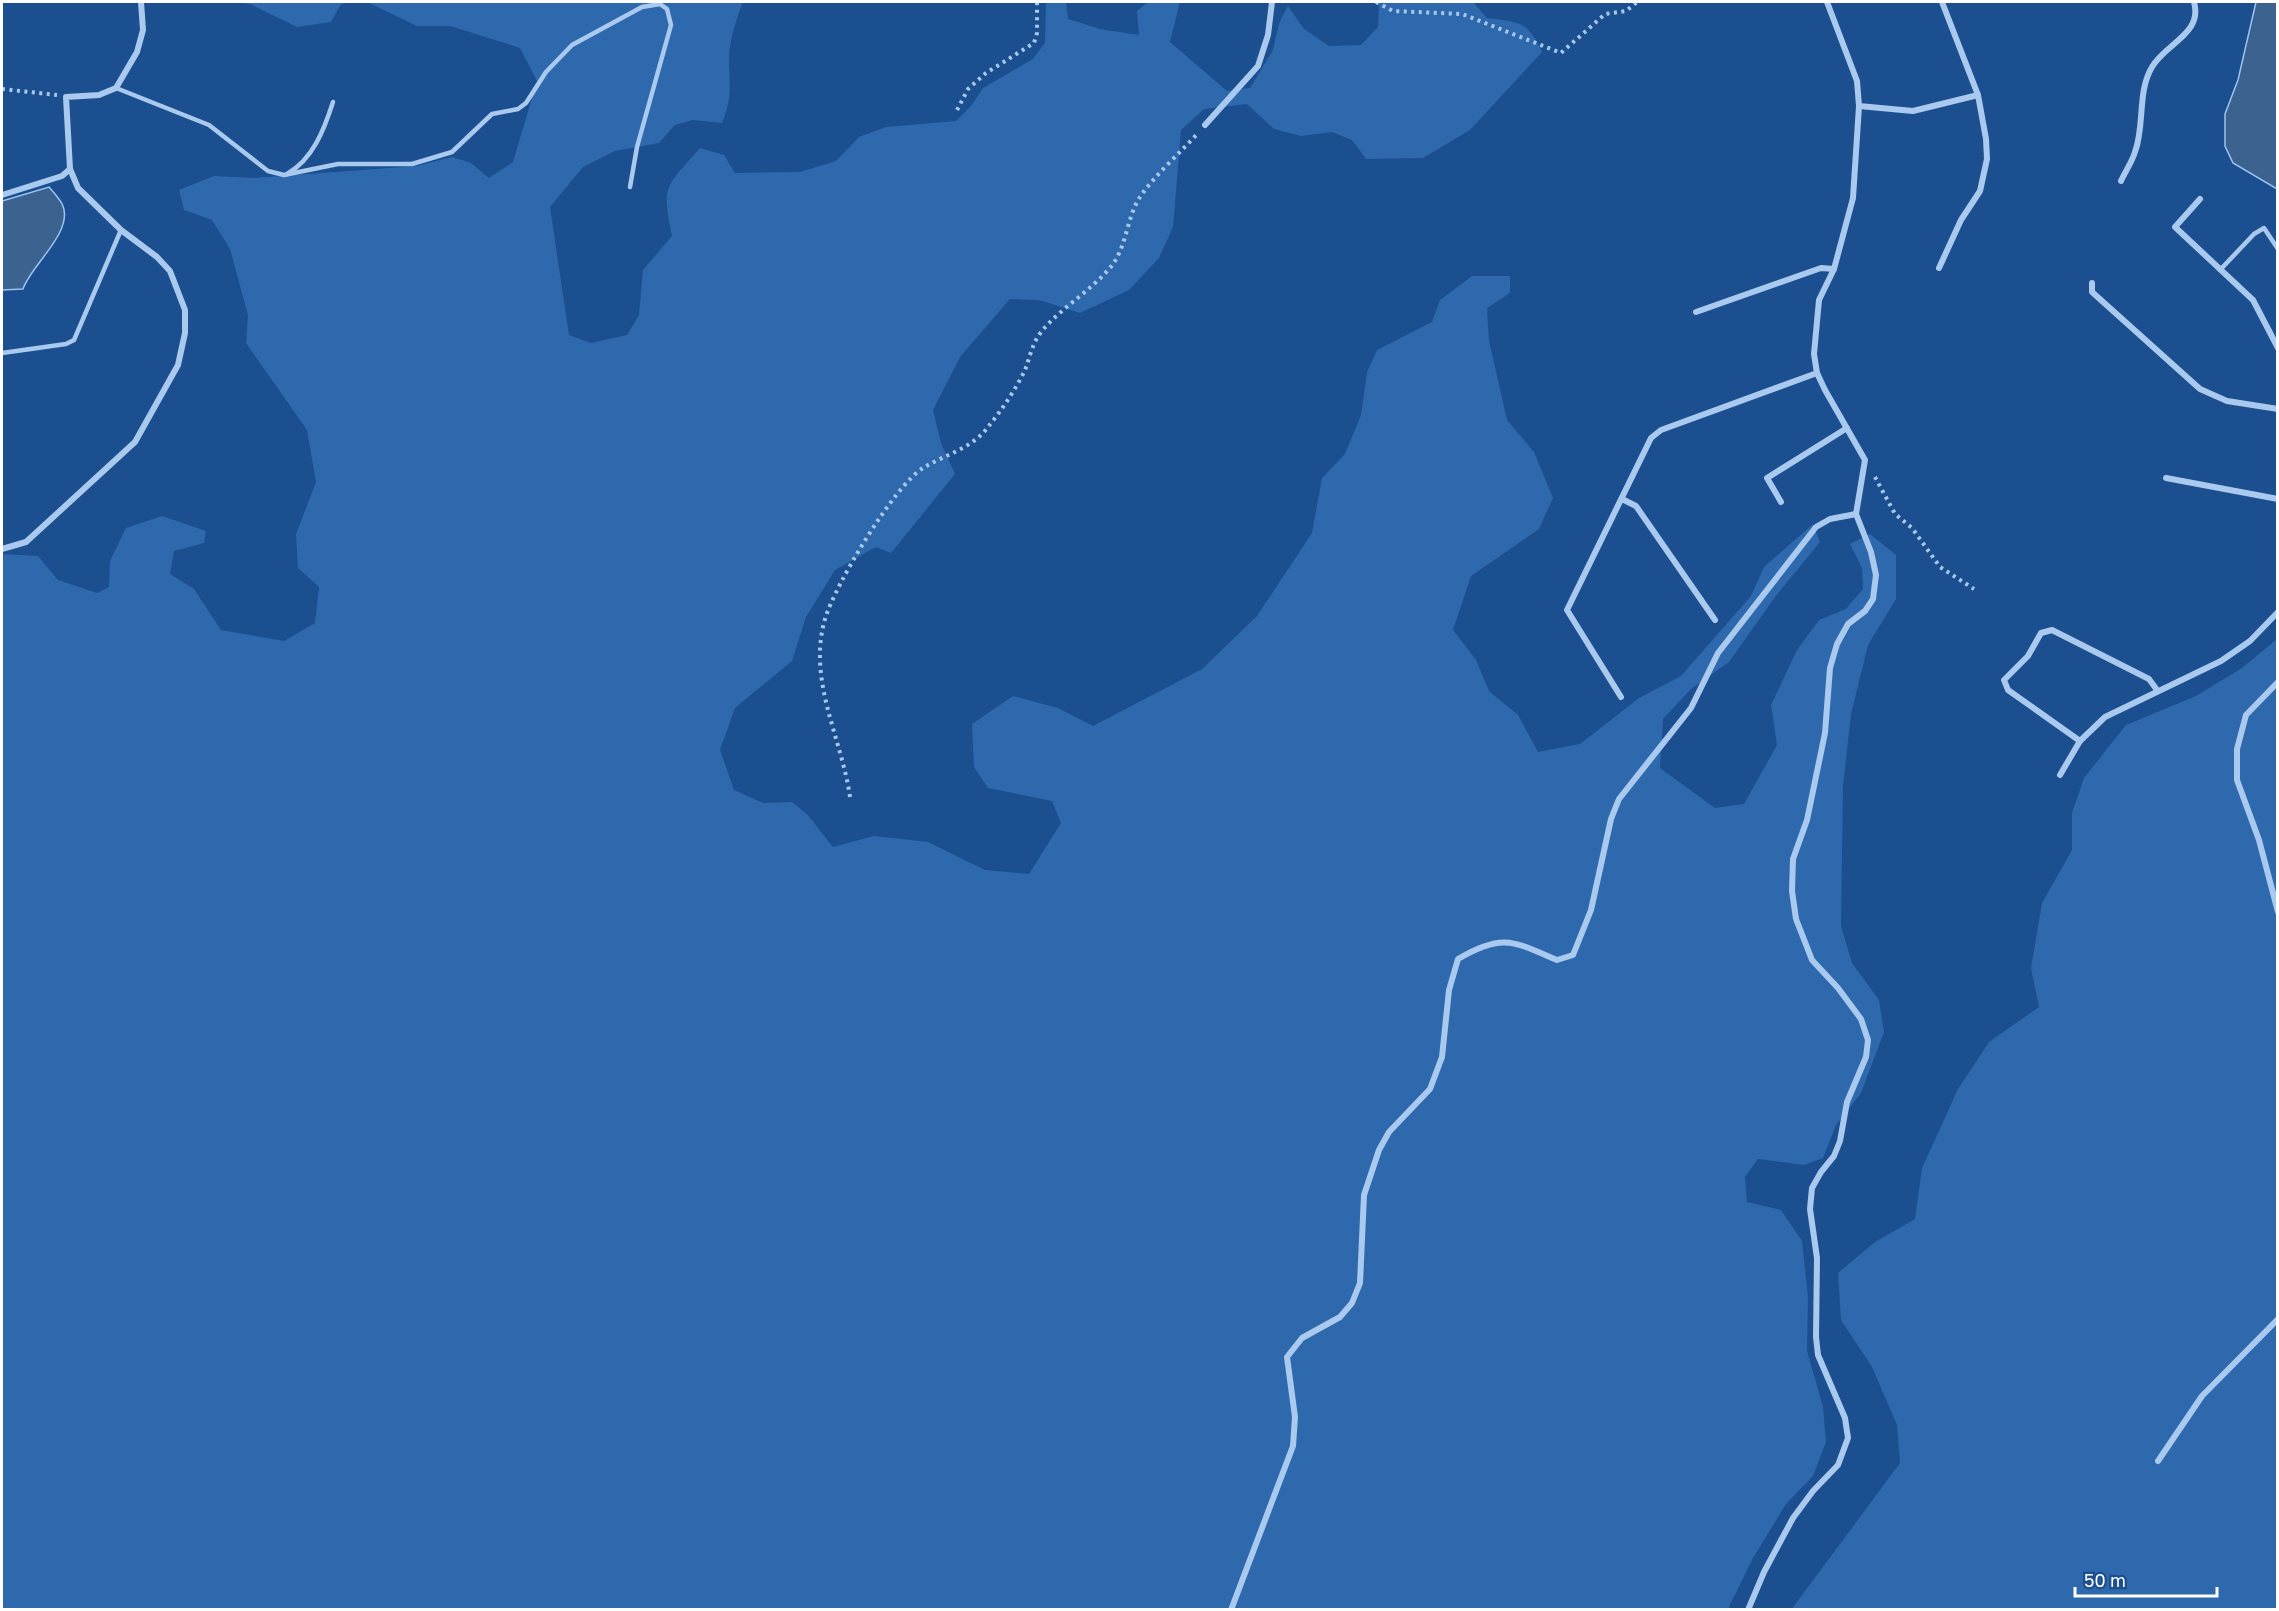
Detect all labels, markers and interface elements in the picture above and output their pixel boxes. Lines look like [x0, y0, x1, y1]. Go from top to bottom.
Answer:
scale bar [2075, 1560, 2218, 1598]
text: 50 m [2084, 1569, 2126, 1591]

